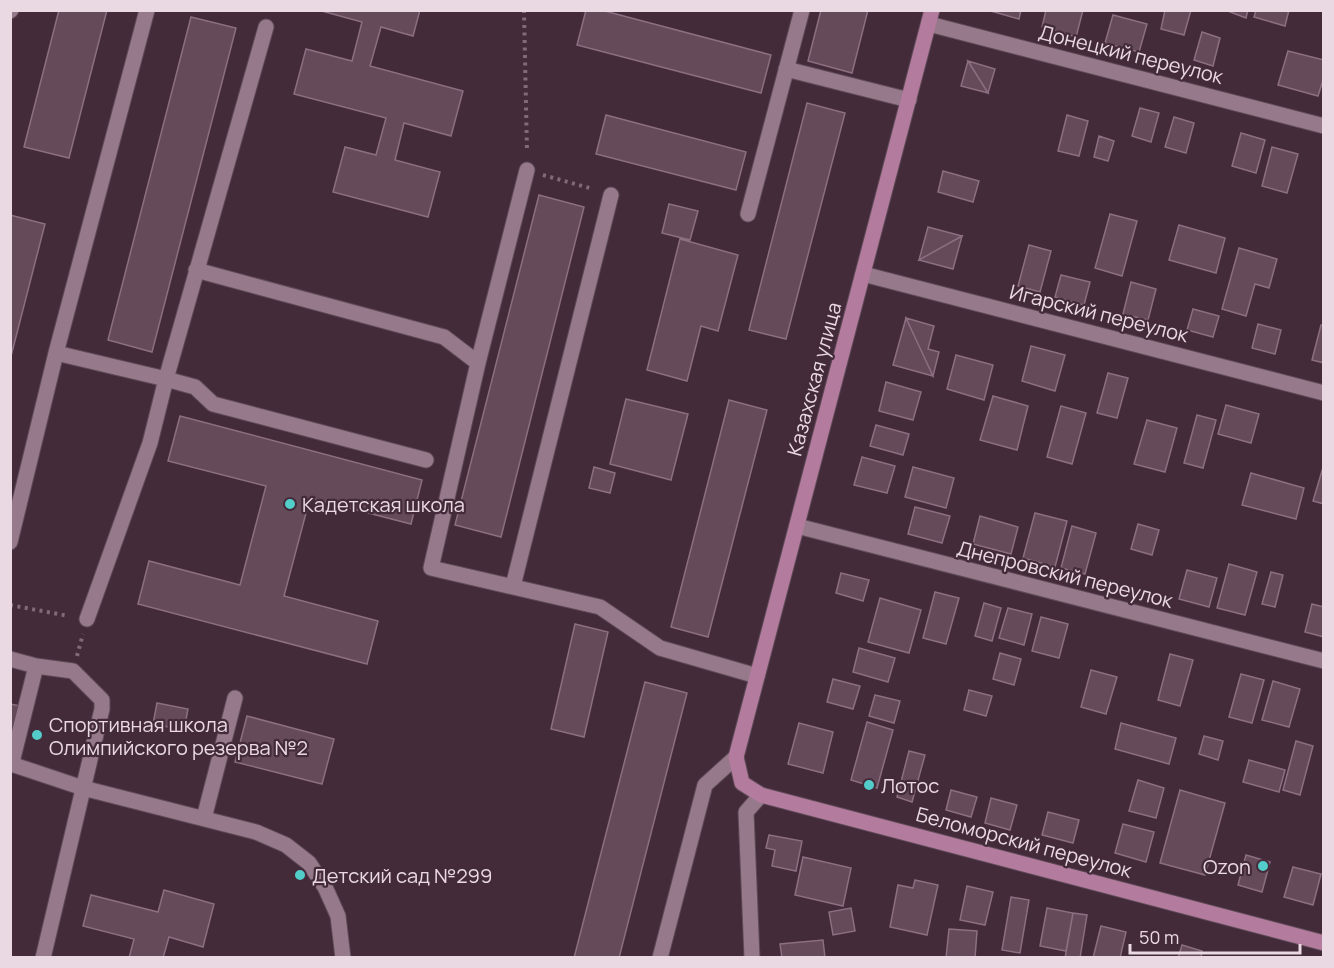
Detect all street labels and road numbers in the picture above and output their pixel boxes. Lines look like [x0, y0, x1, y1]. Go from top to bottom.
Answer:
street label: Донецкий переулок [1036, 18, 1227, 90]
street label: Игарский переулок [1007, 278, 1192, 349]
street label: Казахская улица [781, 299, 847, 459]
street label: Днепровский переулок [954, 534, 1177, 614]
street label: Беломорский переулок [913, 800, 1136, 884]

